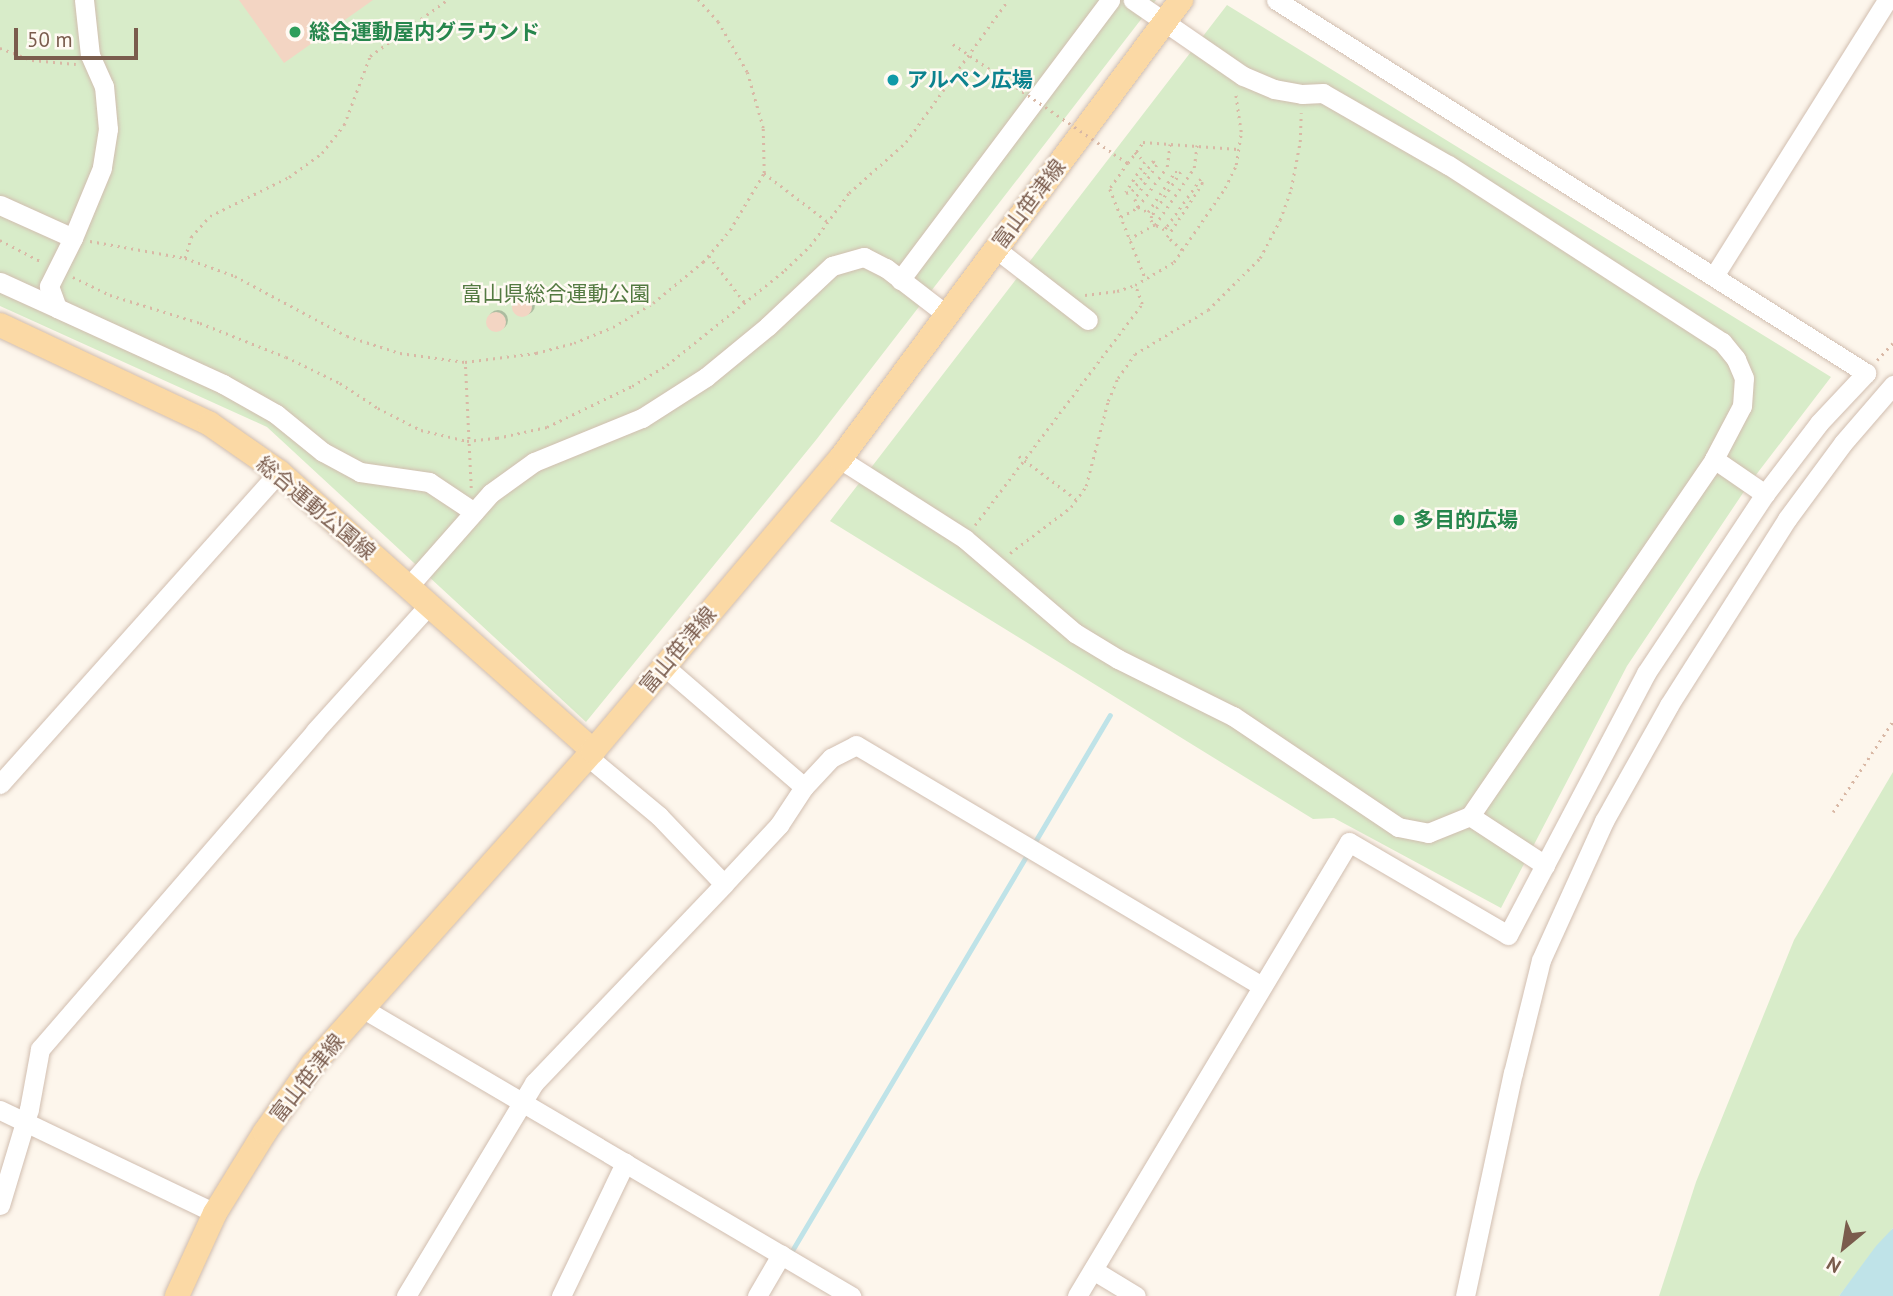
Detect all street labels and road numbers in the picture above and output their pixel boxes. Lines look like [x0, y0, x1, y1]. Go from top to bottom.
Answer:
street label: 富山笹津線 [987, 154, 1071, 254]
street label: 総合運動公園線 [252, 451, 380, 565]
street label: 富山笹津線 [635, 602, 721, 698]
street label: 富山笹津線 [265, 1029, 349, 1127]

